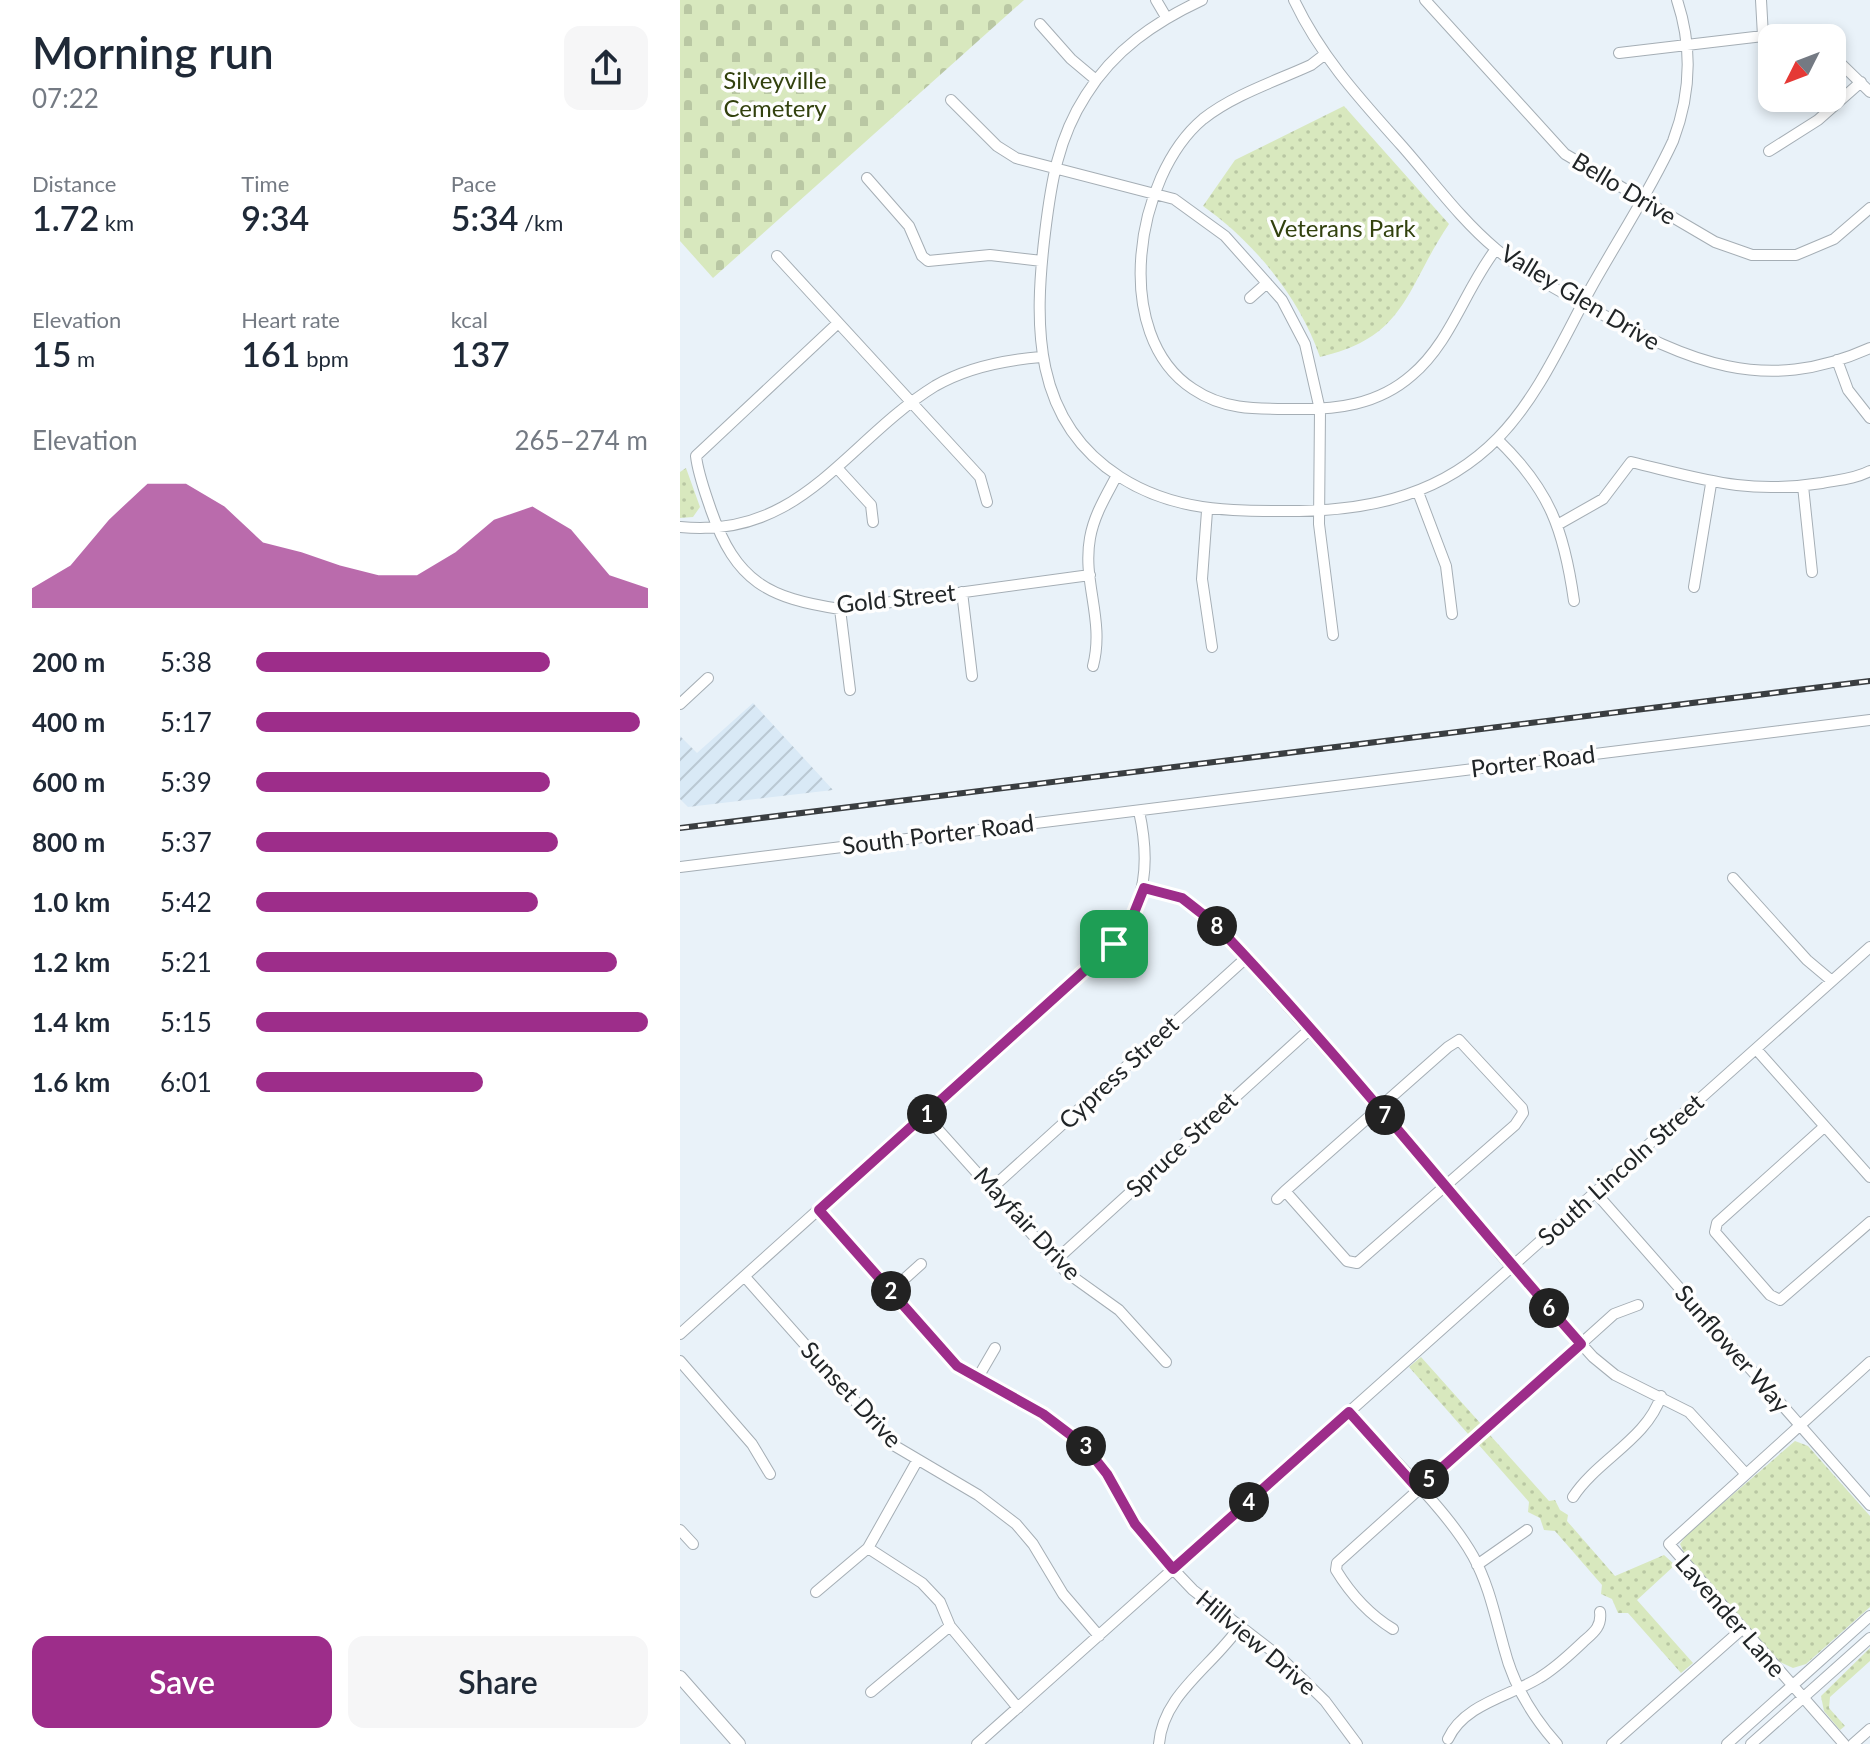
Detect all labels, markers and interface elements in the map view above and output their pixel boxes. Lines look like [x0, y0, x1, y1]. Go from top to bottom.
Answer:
north arrow [1758, 24, 1846, 112]
map controls [1758, 24, 1846, 112]
text: Morning run [32, 26, 274, 78]
button: share [564, 26, 648, 110]
park label: Silveyville Cemetery [723, 65, 827, 122]
text: 07:22 [32, 82, 99, 114]
street label: Bello Drive [1567, 145, 1682, 230]
text: Distance [32, 170, 116, 197]
text: Time [241, 170, 289, 197]
text: Pace [451, 170, 496, 197]
text: 1.72 [32, 197, 99, 238]
text: 9:34 [241, 197, 309, 238]
text: 5:34 [451, 197, 518, 238]
text: km [99, 209, 134, 236]
text: /km [518, 209, 563, 236]
park label: Veterans Park [1270, 213, 1417, 242]
street label: Valley Glen Drive [1496, 238, 1666, 356]
text: Elevation [32, 306, 121, 333]
text: Heart rate [241, 306, 340, 333]
text: kcal [451, 306, 488, 333]
text: 15 [32, 333, 71, 374]
text: 161 [241, 333, 301, 374]
text: 137 [451, 333, 510, 374]
text: m [71, 345, 95, 372]
text: bpm [301, 345, 349, 372]
text: Elevation [32, 424, 138, 456]
text: 265–274 m [514, 424, 648, 456]
street label: Gold Street [835, 577, 957, 618]
text: 200 m [32, 646, 105, 678]
text: 5:38 [160, 646, 212, 678]
text: 400 m [32, 706, 105, 738]
text: 5:17 [160, 706, 212, 738]
street label: Porter Road [1469, 739, 1597, 783]
text: 600 m [32, 766, 105, 798]
text: 5:39 [160, 766, 212, 798]
street label: South Porter Road [840, 807, 1035, 860]
text: 800 m [32, 826, 105, 858]
text: 5:37 [160, 826, 212, 858]
text: 1.0 km [32, 886, 110, 918]
text: 5:42 [160, 886, 212, 918]
pin: 8 [1197, 906, 1237, 946]
pin [1080, 910, 1148, 978]
text: 8 [1211, 912, 1223, 939]
icon: arrive [1092, 922, 1136, 966]
text: 1.2 km [32, 946, 110, 978]
text: 5:21 [160, 946, 212, 978]
text: 1.4 km [32, 1006, 110, 1038]
text: 5:15 [160, 1006, 212, 1038]
street label: Cypress Street [1052, 1009, 1184, 1135]
text: 1.6 km [32, 1066, 110, 1098]
text: 6:01 [160, 1066, 212, 1098]
street label: Spruce Street [1119, 1085, 1243, 1203]
street label: South Lincoln Street [1531, 1087, 1709, 1251]
pin: 1 [907, 1094, 947, 1134]
pin: 7 [1365, 1095, 1405, 1135]
text: 1 [921, 1100, 933, 1127]
text: 7 [1379, 1101, 1391, 1128]
street label: Mayfair Drive [969, 1161, 1088, 1285]
pin: 2 [871, 1271, 911, 1311]
text: 2 [885, 1277, 897, 1304]
street label: Sunflower Way [1670, 1278, 1797, 1418]
pin: 6 [1529, 1288, 1569, 1328]
text: 6 [1543, 1294, 1555, 1321]
street label: Sunset Drive [796, 1335, 909, 1453]
pin: 3 [1066, 1426, 1106, 1466]
text: 3 [1080, 1432, 1092, 1459]
pin: 5 [1409, 1459, 1449, 1499]
text: 5 [1423, 1465, 1435, 1492]
pin: 4 [1229, 1482, 1269, 1522]
text: 4 [1243, 1488, 1255, 1515]
street label: Lavender Lane [1670, 1548, 1792, 1682]
street label: Hillview Drive [1191, 1583, 1323, 1700]
button: Save [32, 1636, 332, 1728]
button: Share [348, 1636, 648, 1728]

